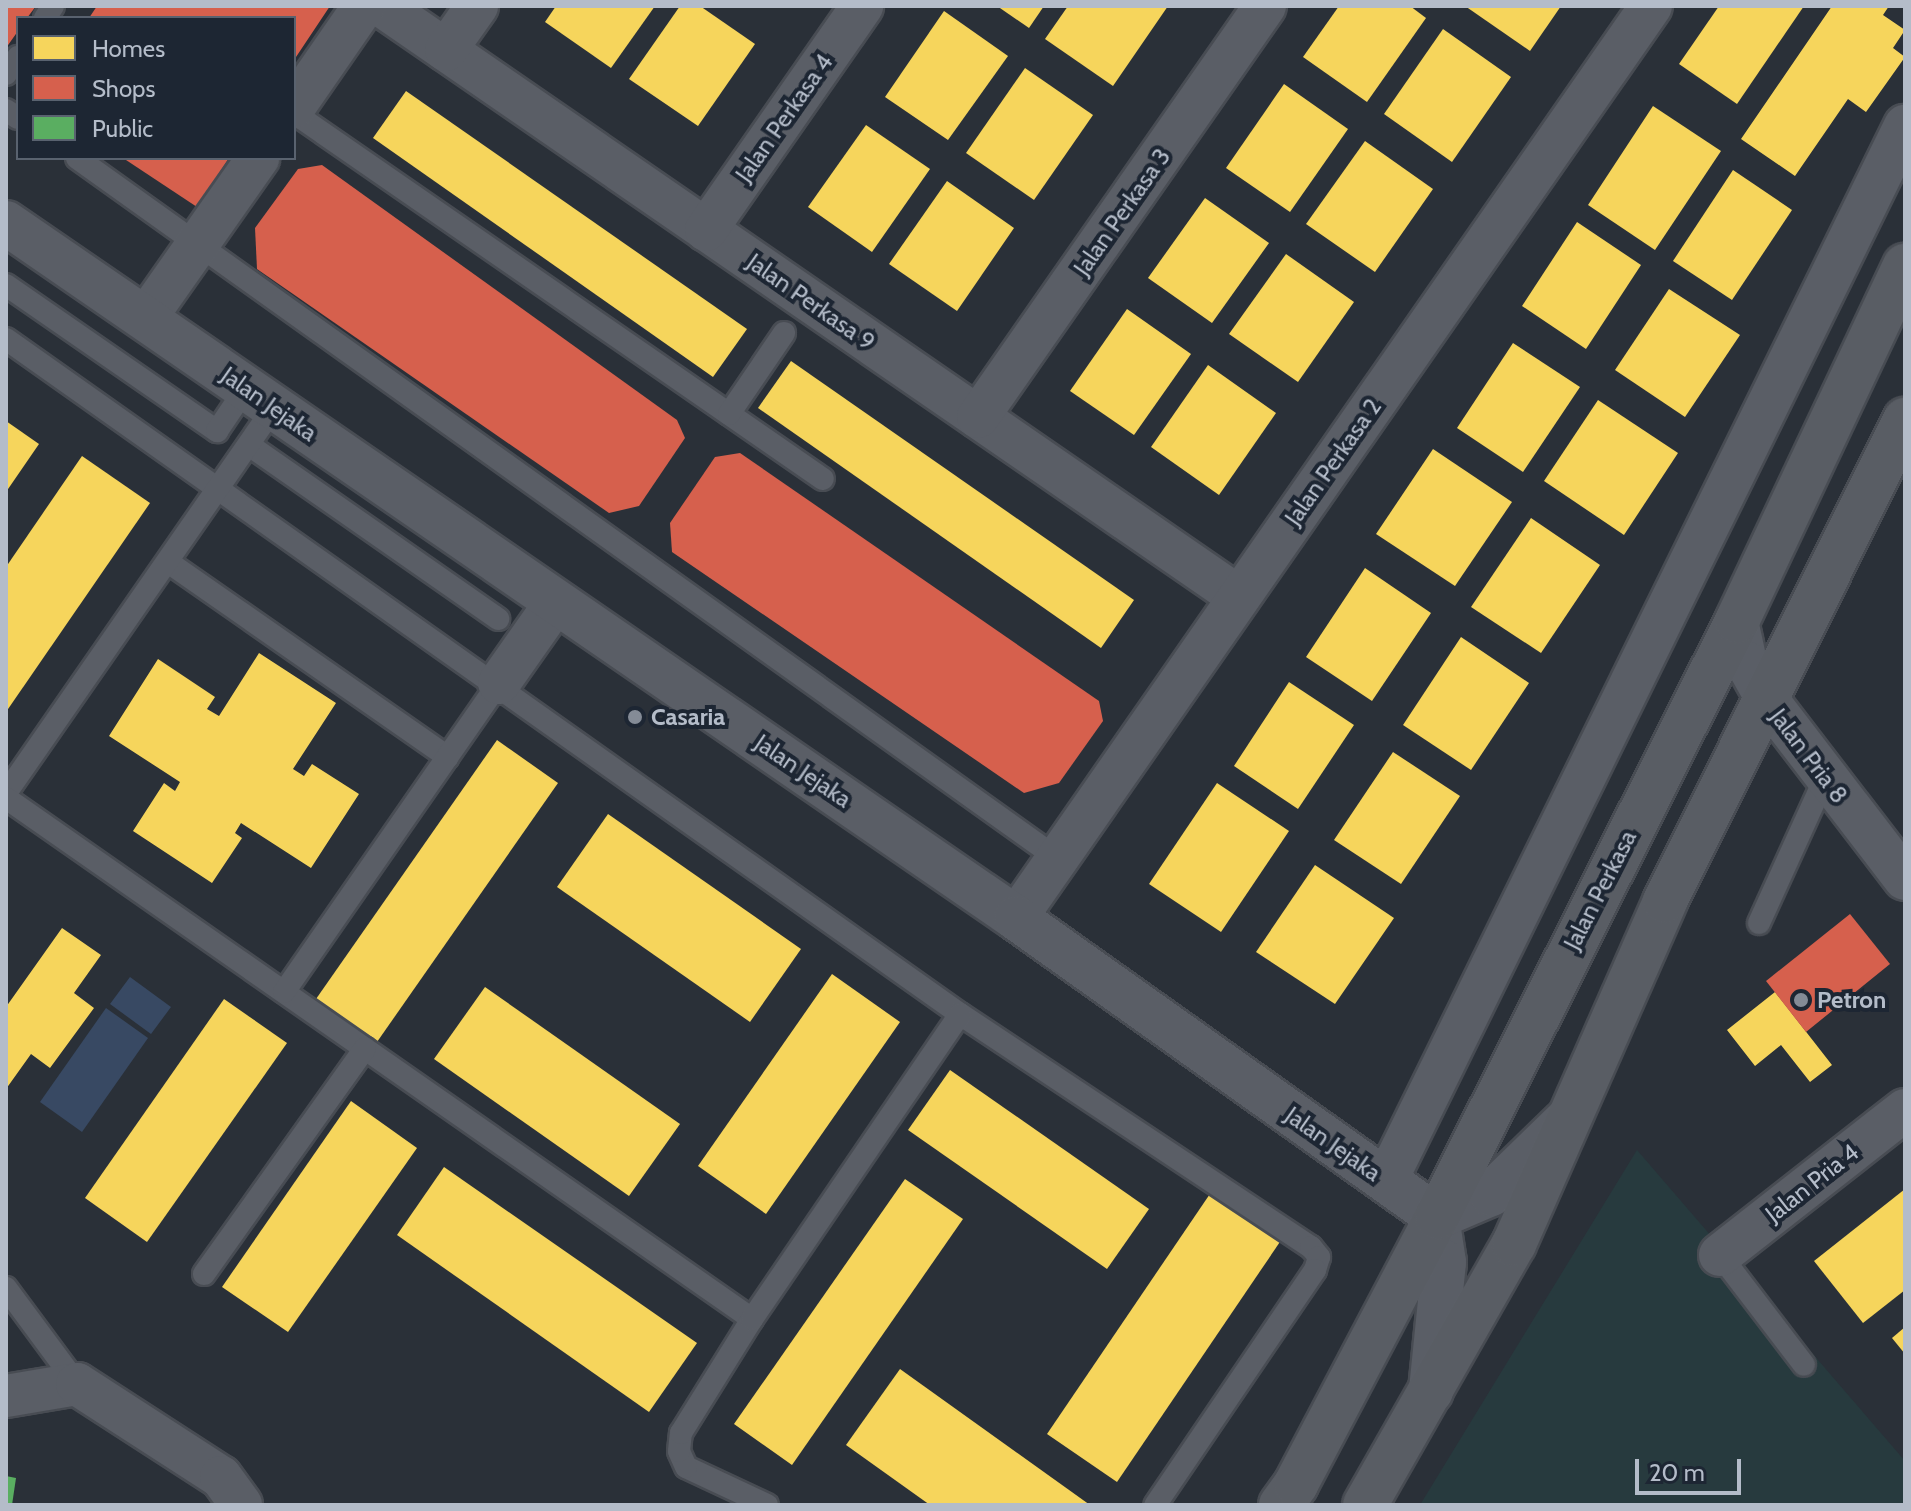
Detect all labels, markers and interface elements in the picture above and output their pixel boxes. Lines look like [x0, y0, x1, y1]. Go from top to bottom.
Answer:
legend [16, 16, 296, 160]
text: Homes [92, 34, 165, 63]
street label: Jalan Perkasa 4 [729, 48, 839, 188]
text: Shops [92, 74, 155, 103]
text: Public [92, 114, 153, 143]
street label: Jalan Perkasa 3 [1068, 143, 1176, 281]
street label: Jalan Perkasa 9 [742, 247, 880, 357]
street label: Jalan Jejaka [216, 361, 322, 447]
street label: Jalan Perkasa 2 [1279, 393, 1387, 531]
place label: Casaria [651, 703, 725, 731]
street label: Jalan Pria 8 [1764, 703, 1854, 809]
marker: Casaria [626, 708, 644, 726]
street label: Jalan Jejaka [749, 728, 857, 814]
street label: Jalan Perkasa [1558, 825, 1642, 955]
place label: Petron [1817, 986, 1886, 1014]
marker: Petron [1792, 991, 1810, 1009]
street label: Jalan Jejaka [1280, 1101, 1386, 1187]
street label: Jalan Pria 4 [1760, 1138, 1864, 1228]
scale bar [1639, 1443, 1745, 1493]
text: 20 m [1649, 1458, 1705, 1487]

